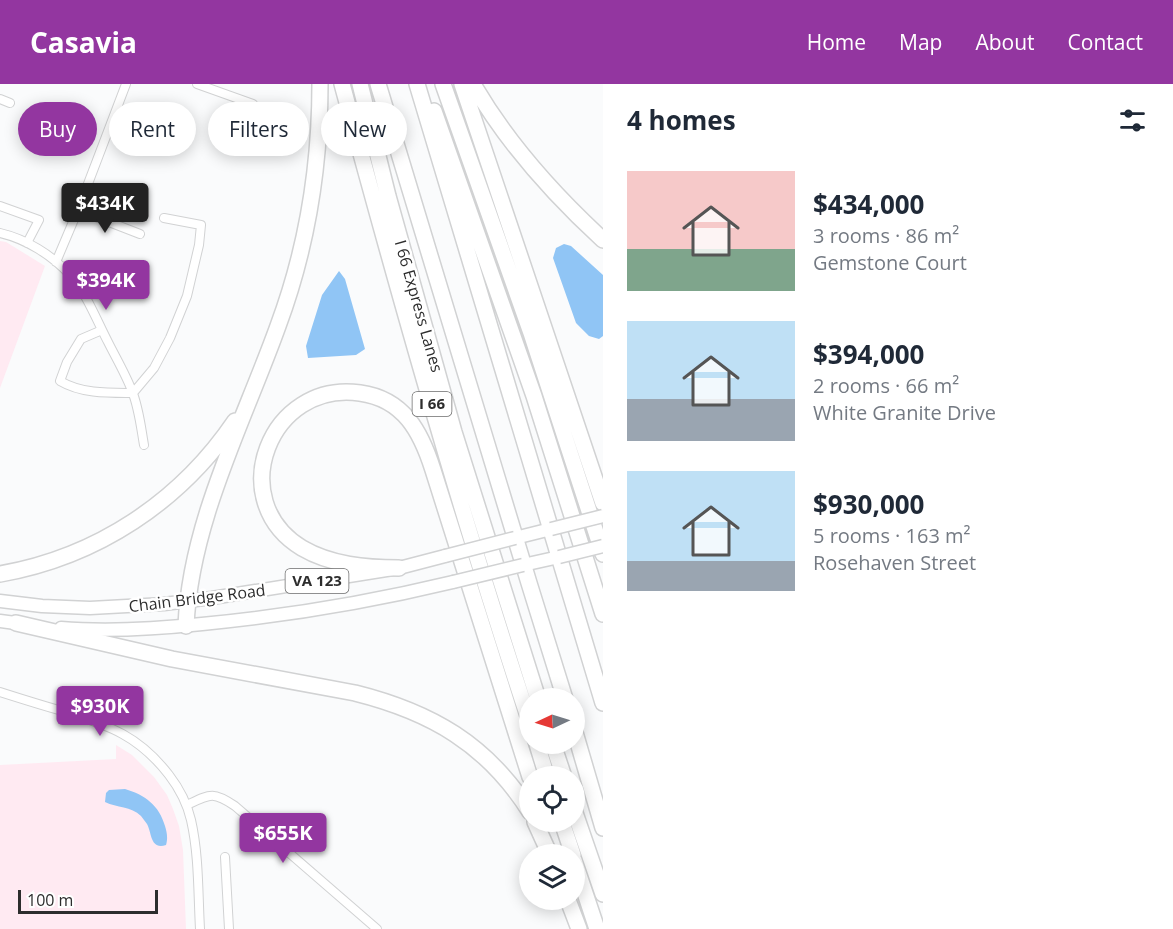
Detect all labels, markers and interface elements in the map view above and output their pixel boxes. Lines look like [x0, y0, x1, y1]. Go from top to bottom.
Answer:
text: Casavia [30, 23, 137, 61]
text: Home [807, 28, 866, 56]
text: Map [899, 28, 942, 56]
text: About [975, 28, 1035, 56]
text: Contact [1068, 28, 1143, 56]
chip: Buy [18, 102, 97, 156]
chip: Rent [109, 102, 196, 156]
chip: Filters [208, 102, 309, 156]
chip: New [321, 102, 407, 156]
text: 4 homes [627, 102, 736, 138]
icon: filters [1116, 104, 1149, 137]
pin: $434K [63, 183, 147, 234]
text: $434,000 [813, 186, 924, 222]
text: $434K [75, 189, 135, 216]
icon: home [675, 195, 747, 267]
text: 3 rooms · 86 m² [813, 222, 959, 249]
street label: I 66 Express Lanes [390, 237, 448, 375]
text: Gemstone Court [813, 249, 967, 276]
pin: $394K [64, 260, 148, 311]
text: $394K [76, 266, 136, 293]
text: $394,000 [813, 336, 924, 372]
icon: home [675, 345, 747, 417]
text: 2 rooms · 66 m² [813, 372, 959, 399]
road number: I 66 [412, 392, 452, 416]
text: White Granite Drive [813, 399, 996, 426]
text: $930,000 [813, 486, 924, 522]
icon: home [675, 495, 747, 567]
text: 5 rooms · 163 m² [813, 522, 971, 549]
text: Rosehaven Street [813, 549, 976, 576]
road number: VA 123 [286, 569, 348, 593]
street label: Chain Bridge Road [127, 579, 267, 617]
pin: $930K [58, 686, 142, 737]
north arrow [519, 688, 585, 754]
map controls [519, 688, 585, 910]
text: $930K [70, 692, 130, 719]
button: locate [519, 766, 585, 832]
pin: $655K [241, 813, 325, 864]
text: $655K [253, 819, 313, 846]
button: layers [519, 844, 585, 910]
scale bar [18, 887, 158, 914]
text: 100 m [27, 889, 73, 911]

